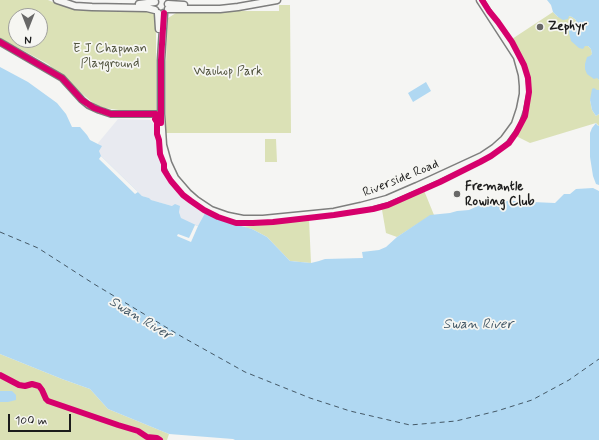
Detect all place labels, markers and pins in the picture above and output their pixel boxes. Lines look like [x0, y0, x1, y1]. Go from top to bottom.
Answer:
place label: Zephyr [548, 19, 587, 35]
marker: Zephyr [535, 22, 545, 32]
place label: Fremantle Rowing Club [465, 179, 535, 210]
marker: Fremantle Rowing Club [452, 189, 462, 199]

